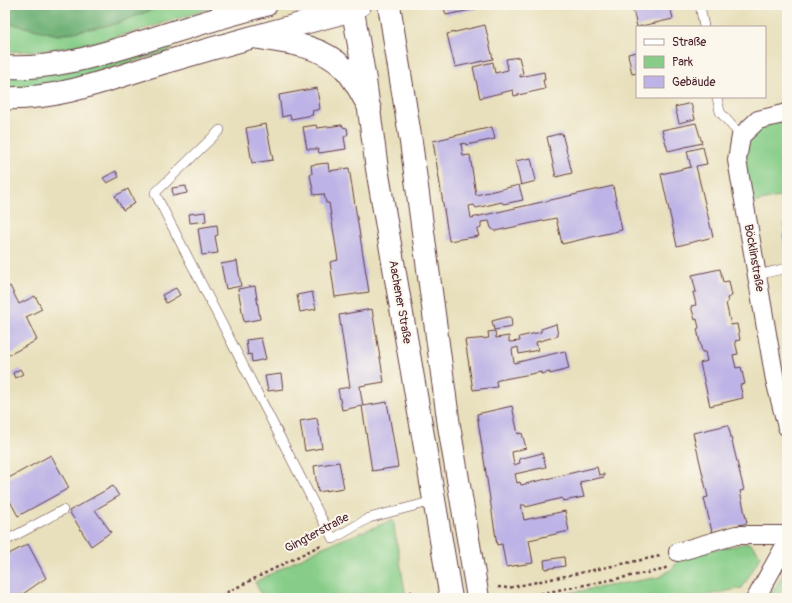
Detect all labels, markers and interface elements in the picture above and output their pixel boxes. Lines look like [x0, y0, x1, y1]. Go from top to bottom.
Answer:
legend [636, 26, 766, 98]
text: Straße [672, 35, 706, 50]
text: Park [672, 55, 693, 70]
text: Gebäude [672, 75, 716, 90]
street label: Böcklinstraße [741, 223, 767, 293]
street label: Aachener Straße [385, 259, 415, 345]
street label: Gingterstraße [282, 510, 352, 556]

